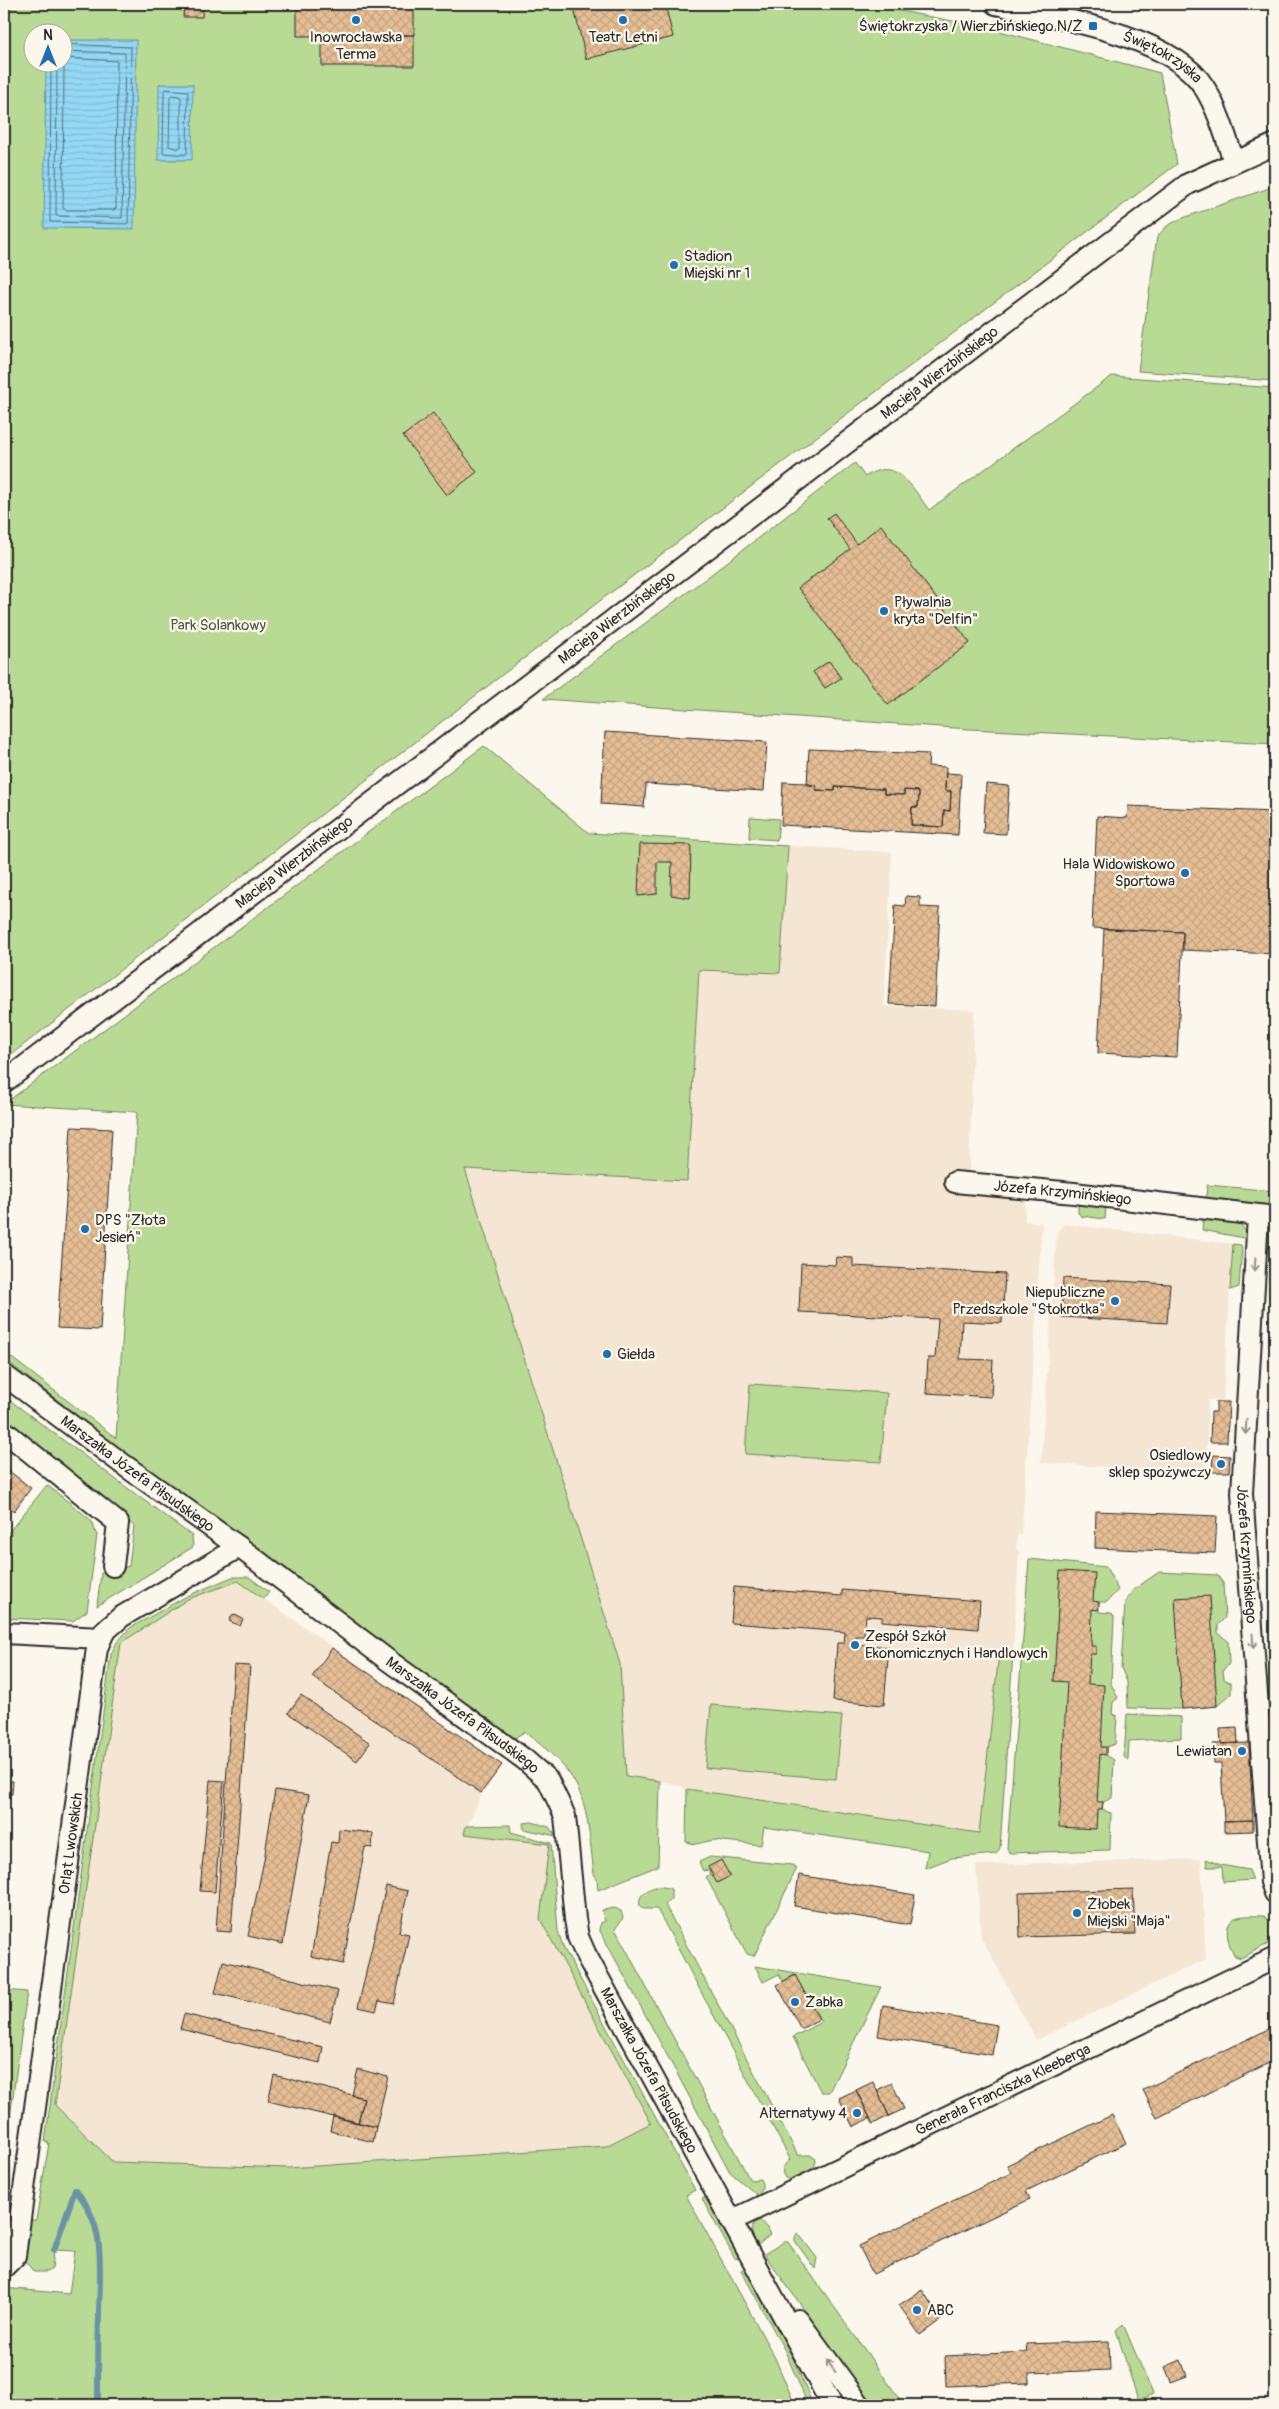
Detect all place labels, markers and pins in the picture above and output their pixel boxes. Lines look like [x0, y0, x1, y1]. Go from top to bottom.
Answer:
marker: Inowrocławska Terma [350, 14, 362, 26]
marker: Teatr Letni [617, 14, 629, 26]
place label: Świętokrzyska / Wierzbińskiego N/Ż [859, 17, 1083, 36]
marker: Świętokrzyska / Wierzbińskiego N/Ż [1087, 20, 1099, 32]
place label: Inowrocławska Terma [310, 28, 402, 64]
place label: Teatr Letni [588, 28, 658, 47]
place label: Stadion Miejski nr 1 [684, 247, 750, 283]
marker: Stadion Miejski nr 1 [668, 259, 680, 271]
place label: Pływalnia kryta "Delfin" [894, 593, 978, 629]
marker: Pływalnia kryta "Delfin" [878, 605, 890, 617]
place label: Hala Widowiskowo Sportowa [1062, 855, 1175, 891]
marker: Hala Widowiskowo Sportowa [1179, 867, 1191, 879]
place label: DPS "Złota Jesień" [95, 1211, 166, 1247]
marker: DPS "Złota Jesień" [79, 1223, 91, 1235]
place label: Niepubliczne Przedszkole "Stokrotka" [952, 1283, 1106, 1319]
marker: Niepubliczne Przedszkole "Stokrotka" [1109, 1295, 1121, 1307]
place label: Giełda [617, 1345, 655, 1364]
marker: Giełda [601, 1348, 613, 1360]
place label: Osiedlowy sklep spożywczy [1109, 1446, 1212, 1482]
marker: Osiedlowy sklep spożywczy [1215, 1458, 1227, 1470]
place label: Zespół Szkół Ekonomicznych i Handlowych [865, 1627, 1048, 1663]
marker: Zespół Szkół Ekonomicznych i Handlowych [849, 1639, 861, 1651]
place label: Lewiatan [1176, 1742, 1232, 1761]
marker: Lewiatan [1236, 1745, 1248, 1757]
place label: Żłobek Miejski "Maja" [1087, 1895, 1171, 1931]
marker: Żłobek Miejski "Maja" [1071, 1907, 1083, 1919]
place label: Żabka [805, 1993, 843, 2012]
marker: Żabka [789, 1996, 801, 2008]
place label: Alternatywy 4 [759, 2104, 847, 2123]
marker: Alternatywy 4 [851, 2107, 863, 2119]
place label: ABC [927, 2301, 954, 2320]
marker: ABC [911, 2304, 923, 2316]

